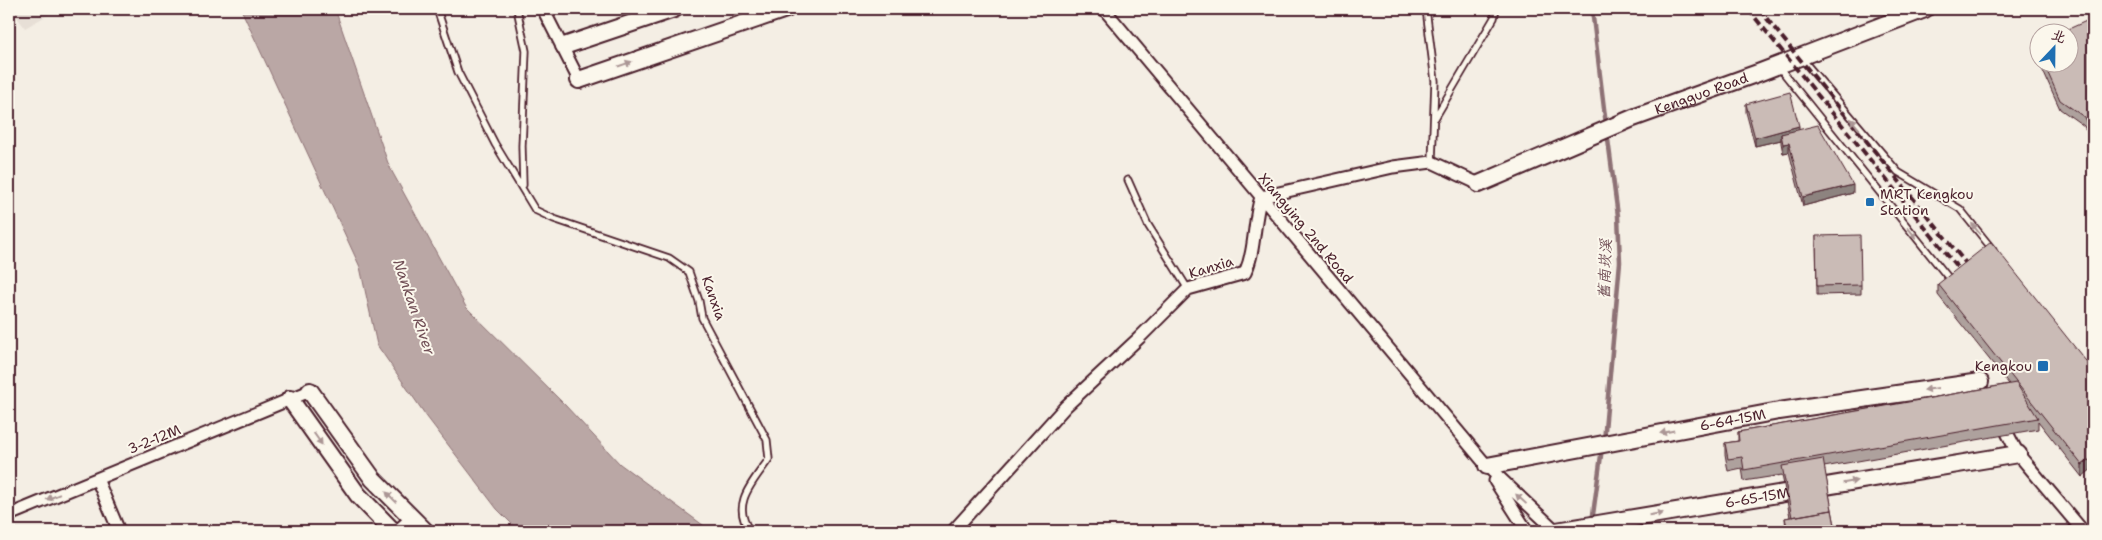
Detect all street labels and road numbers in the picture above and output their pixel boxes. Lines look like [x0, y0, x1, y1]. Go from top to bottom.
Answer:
street label: Kengguo Road [1652, 68, 1751, 119]
street label: Xiangying 2nd Road [1255, 169, 1357, 287]
street label: Kanxia [1186, 252, 1236, 282]
street label: Kanxia [698, 273, 730, 323]
street label: 6-64-15M [1698, 405, 1767, 435]
street label: 3-2-12M [125, 420, 183, 458]
street label: 6-65-15M [1723, 483, 1791, 512]

